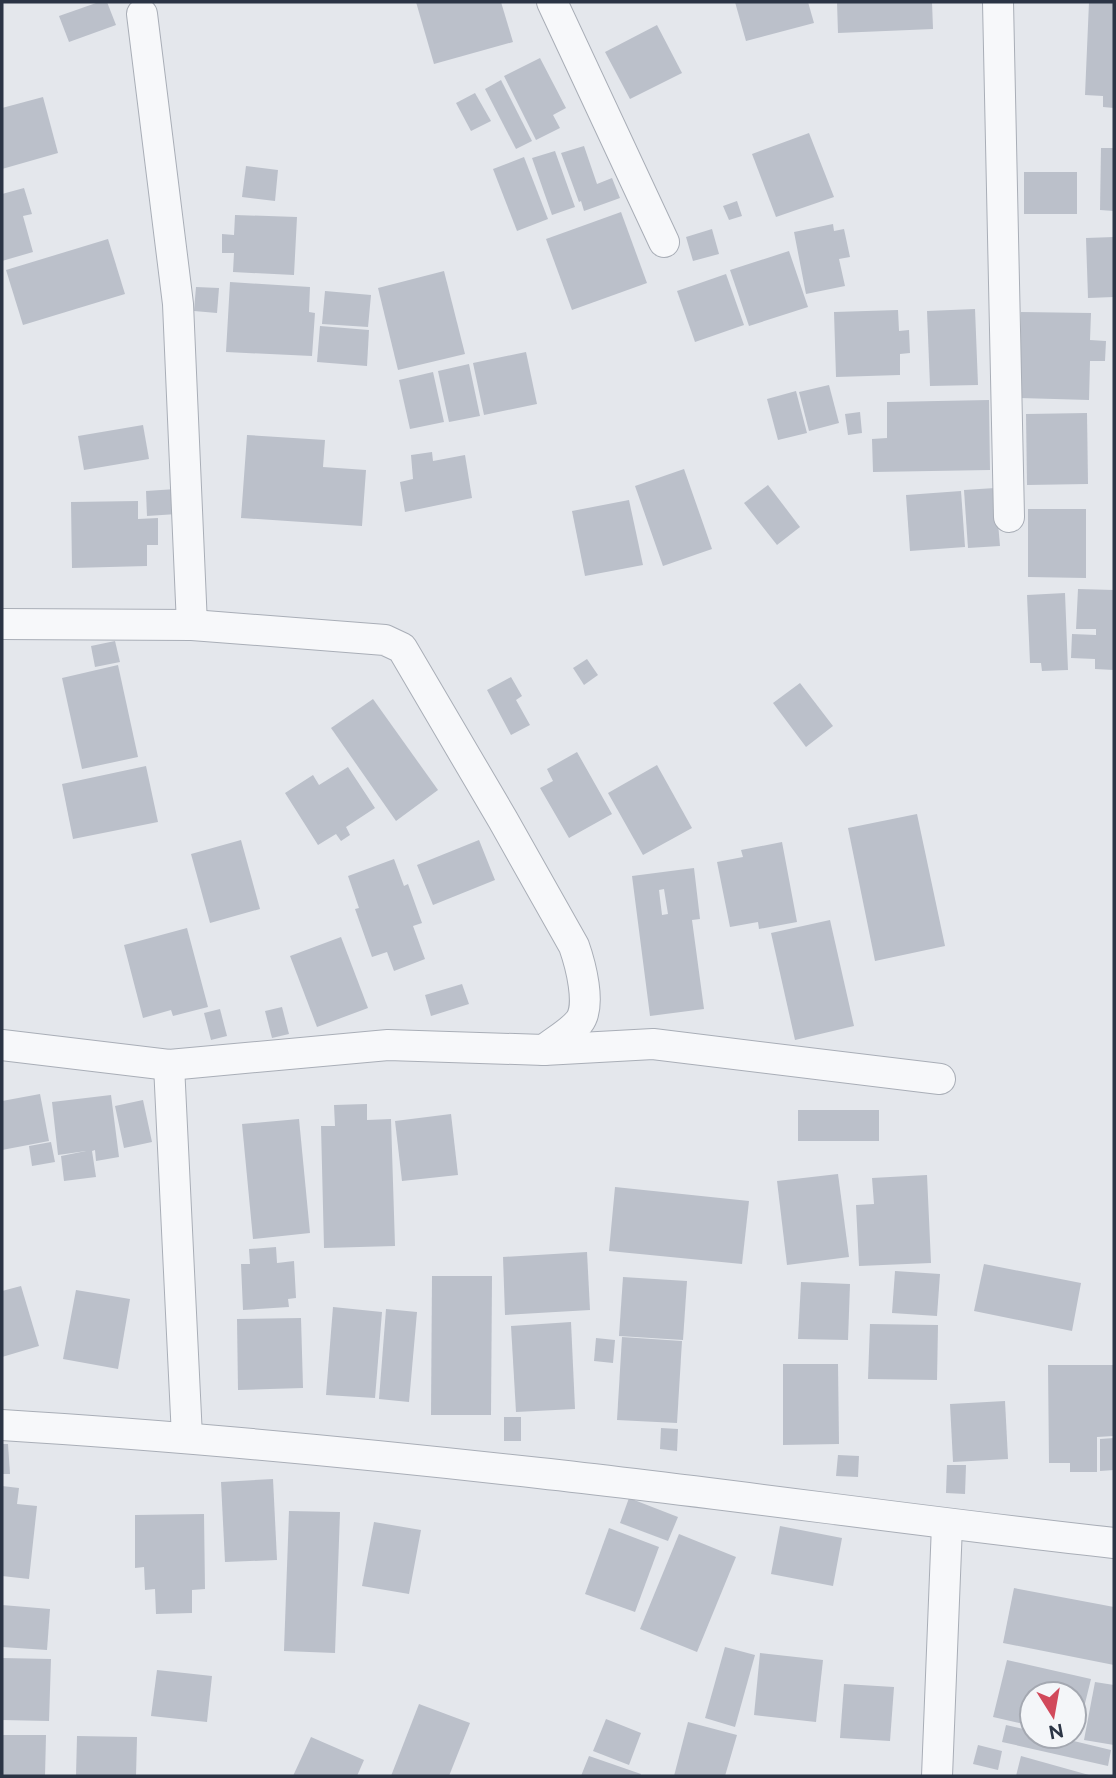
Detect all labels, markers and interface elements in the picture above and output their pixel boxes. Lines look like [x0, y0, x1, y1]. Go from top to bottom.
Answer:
north arrow [1018, 1680, 1088, 1750]
text: N [1047, 1720, 1065, 1744]

